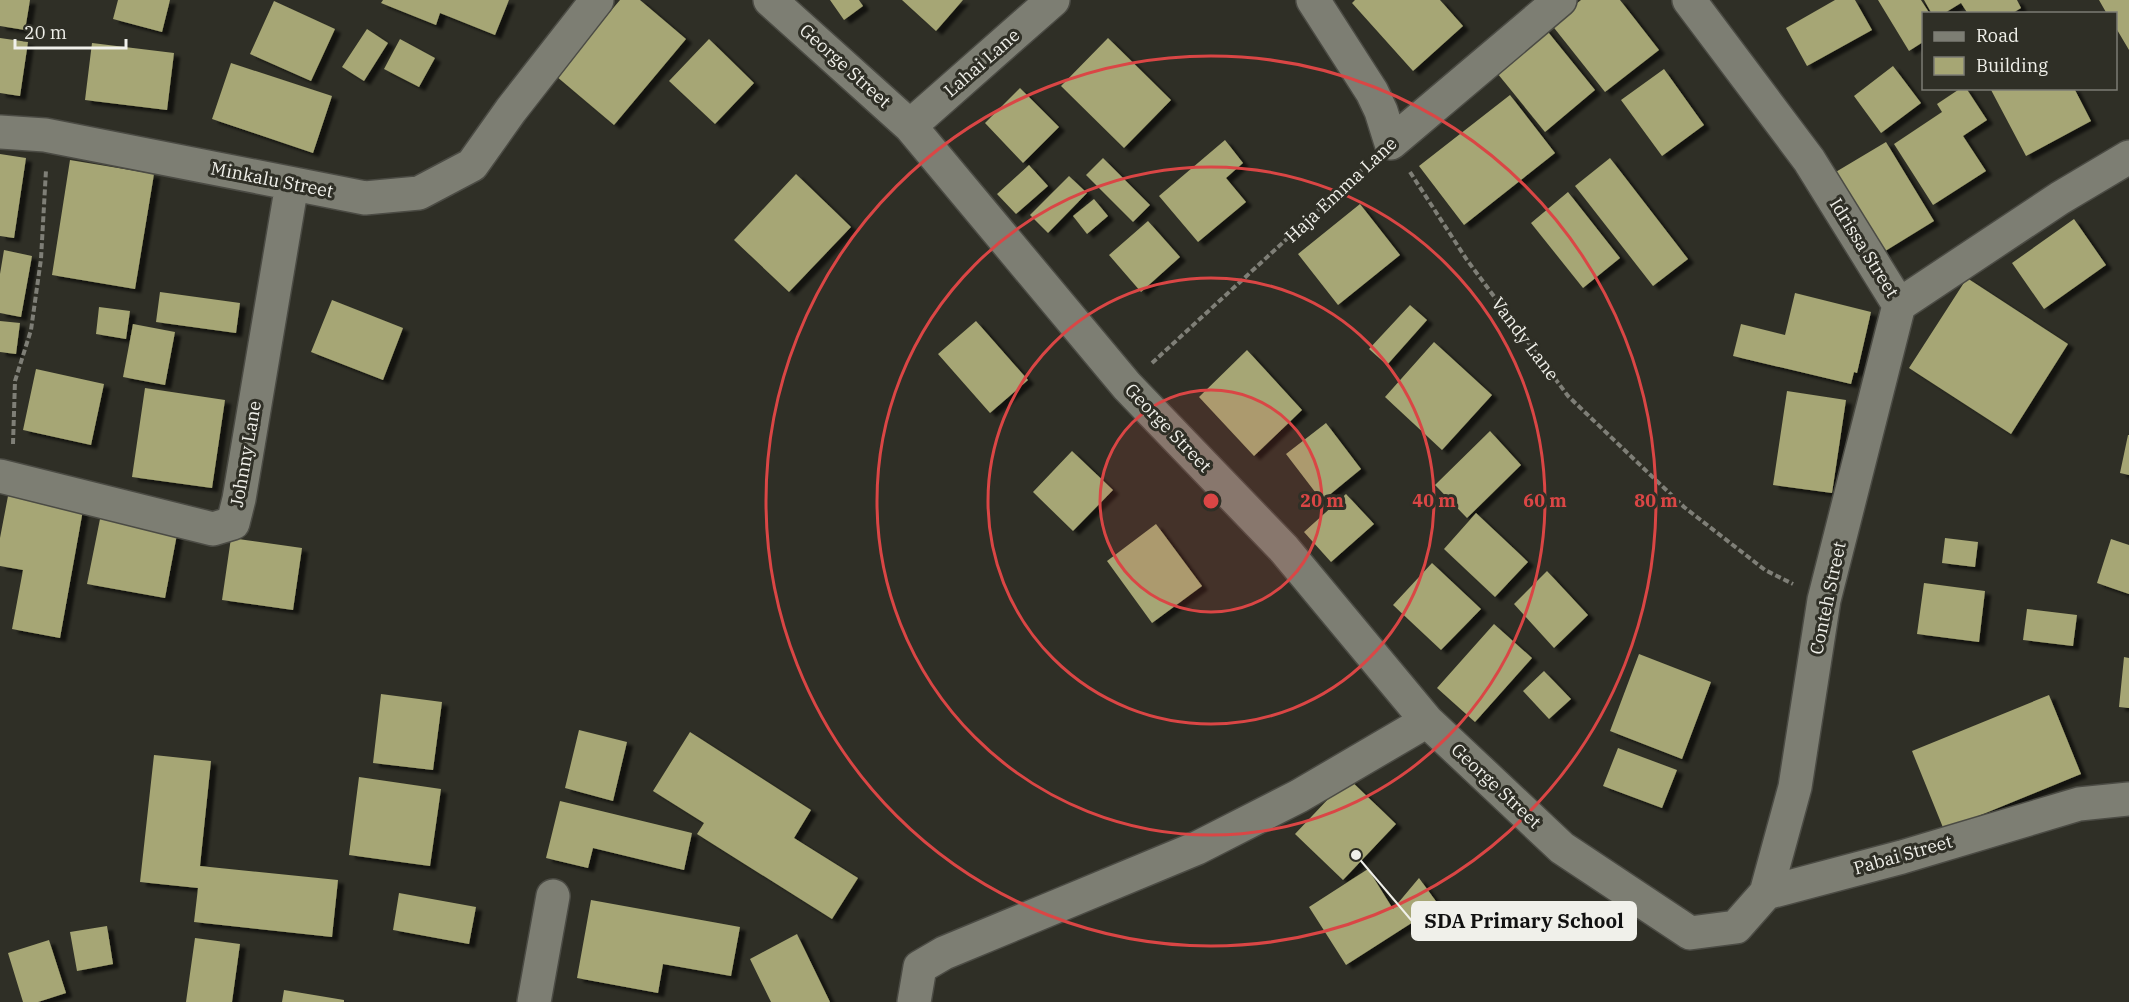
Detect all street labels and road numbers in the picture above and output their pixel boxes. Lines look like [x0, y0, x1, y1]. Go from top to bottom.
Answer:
street label: George Street [795, 19, 896, 113]
street label: Lahai Lane [939, 23, 1024, 102]
street label: Haja Emma Lane [1280, 132, 1402, 247]
street label: Minkalu Street [209, 156, 335, 203]
street label: Idrissa Street [1825, 194, 1904, 302]
street label: Vandy Lane [1487, 292, 1564, 385]
street label: George Street [1120, 378, 1217, 477]
street label: Johnny Lane [225, 399, 266, 509]
street label: Conteh Street [1804, 539, 1851, 657]
street label: George Street [1447, 738, 1546, 833]
street label: Pabai Street [1851, 829, 1955, 880]

